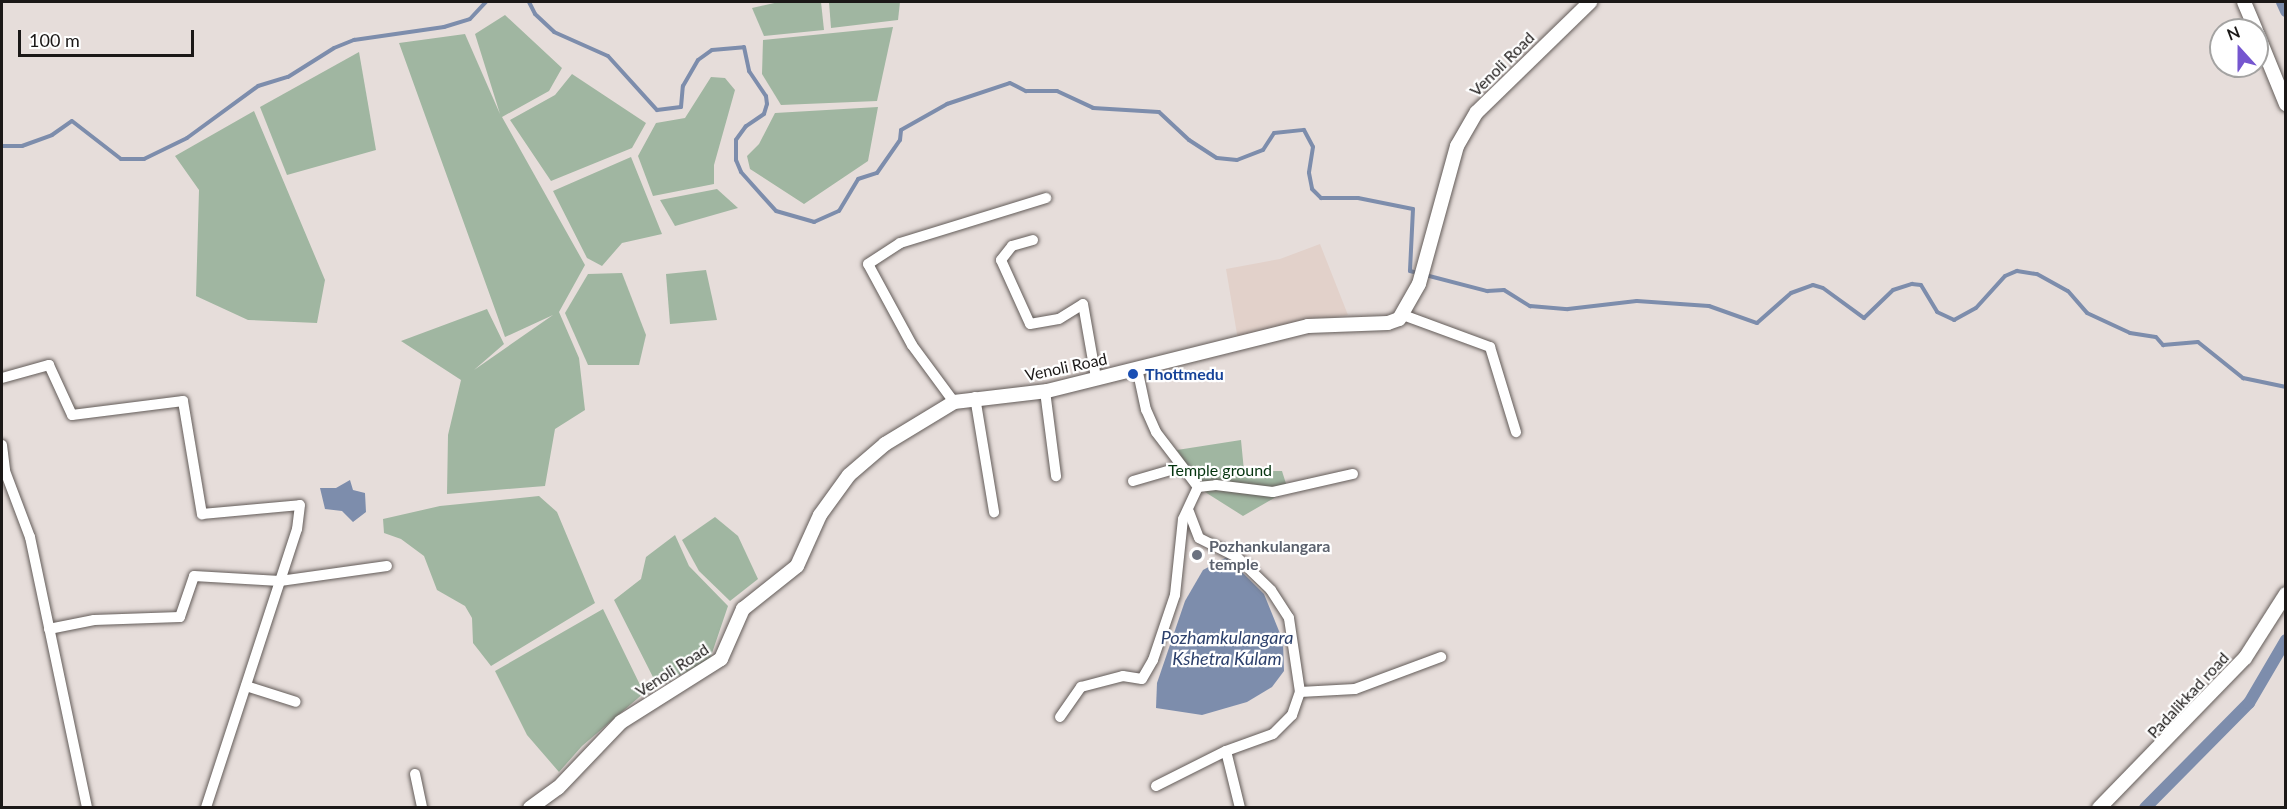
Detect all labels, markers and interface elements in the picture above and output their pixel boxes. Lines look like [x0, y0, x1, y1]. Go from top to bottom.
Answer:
scale bar [21, 18, 196, 56]
north arrow [2209, 18, 2269, 78]
text: N [2224, 22, 2242, 44]
street label: Venoli Road [1466, 28, 1538, 100]
text: 100 m [29, 29, 80, 51]
street label: Venoli Road [1023, 349, 1109, 385]
place label: Thottmedu [1145, 364, 1224, 384]
marker: Thottmedu [1126, 367, 1140, 381]
park label: Temple ground [1168, 460, 1272, 480]
place label: Pozhankulangara temple [1209, 536, 1330, 574]
marker: Pozhankulangara temple [1190, 548, 1204, 562]
water label: Pozhamkulangara Kshetra Kulam [1161, 627, 1293, 670]
street label: Venoli Road [632, 639, 712, 701]
street label: Padalikkad road [2143, 648, 2233, 742]

